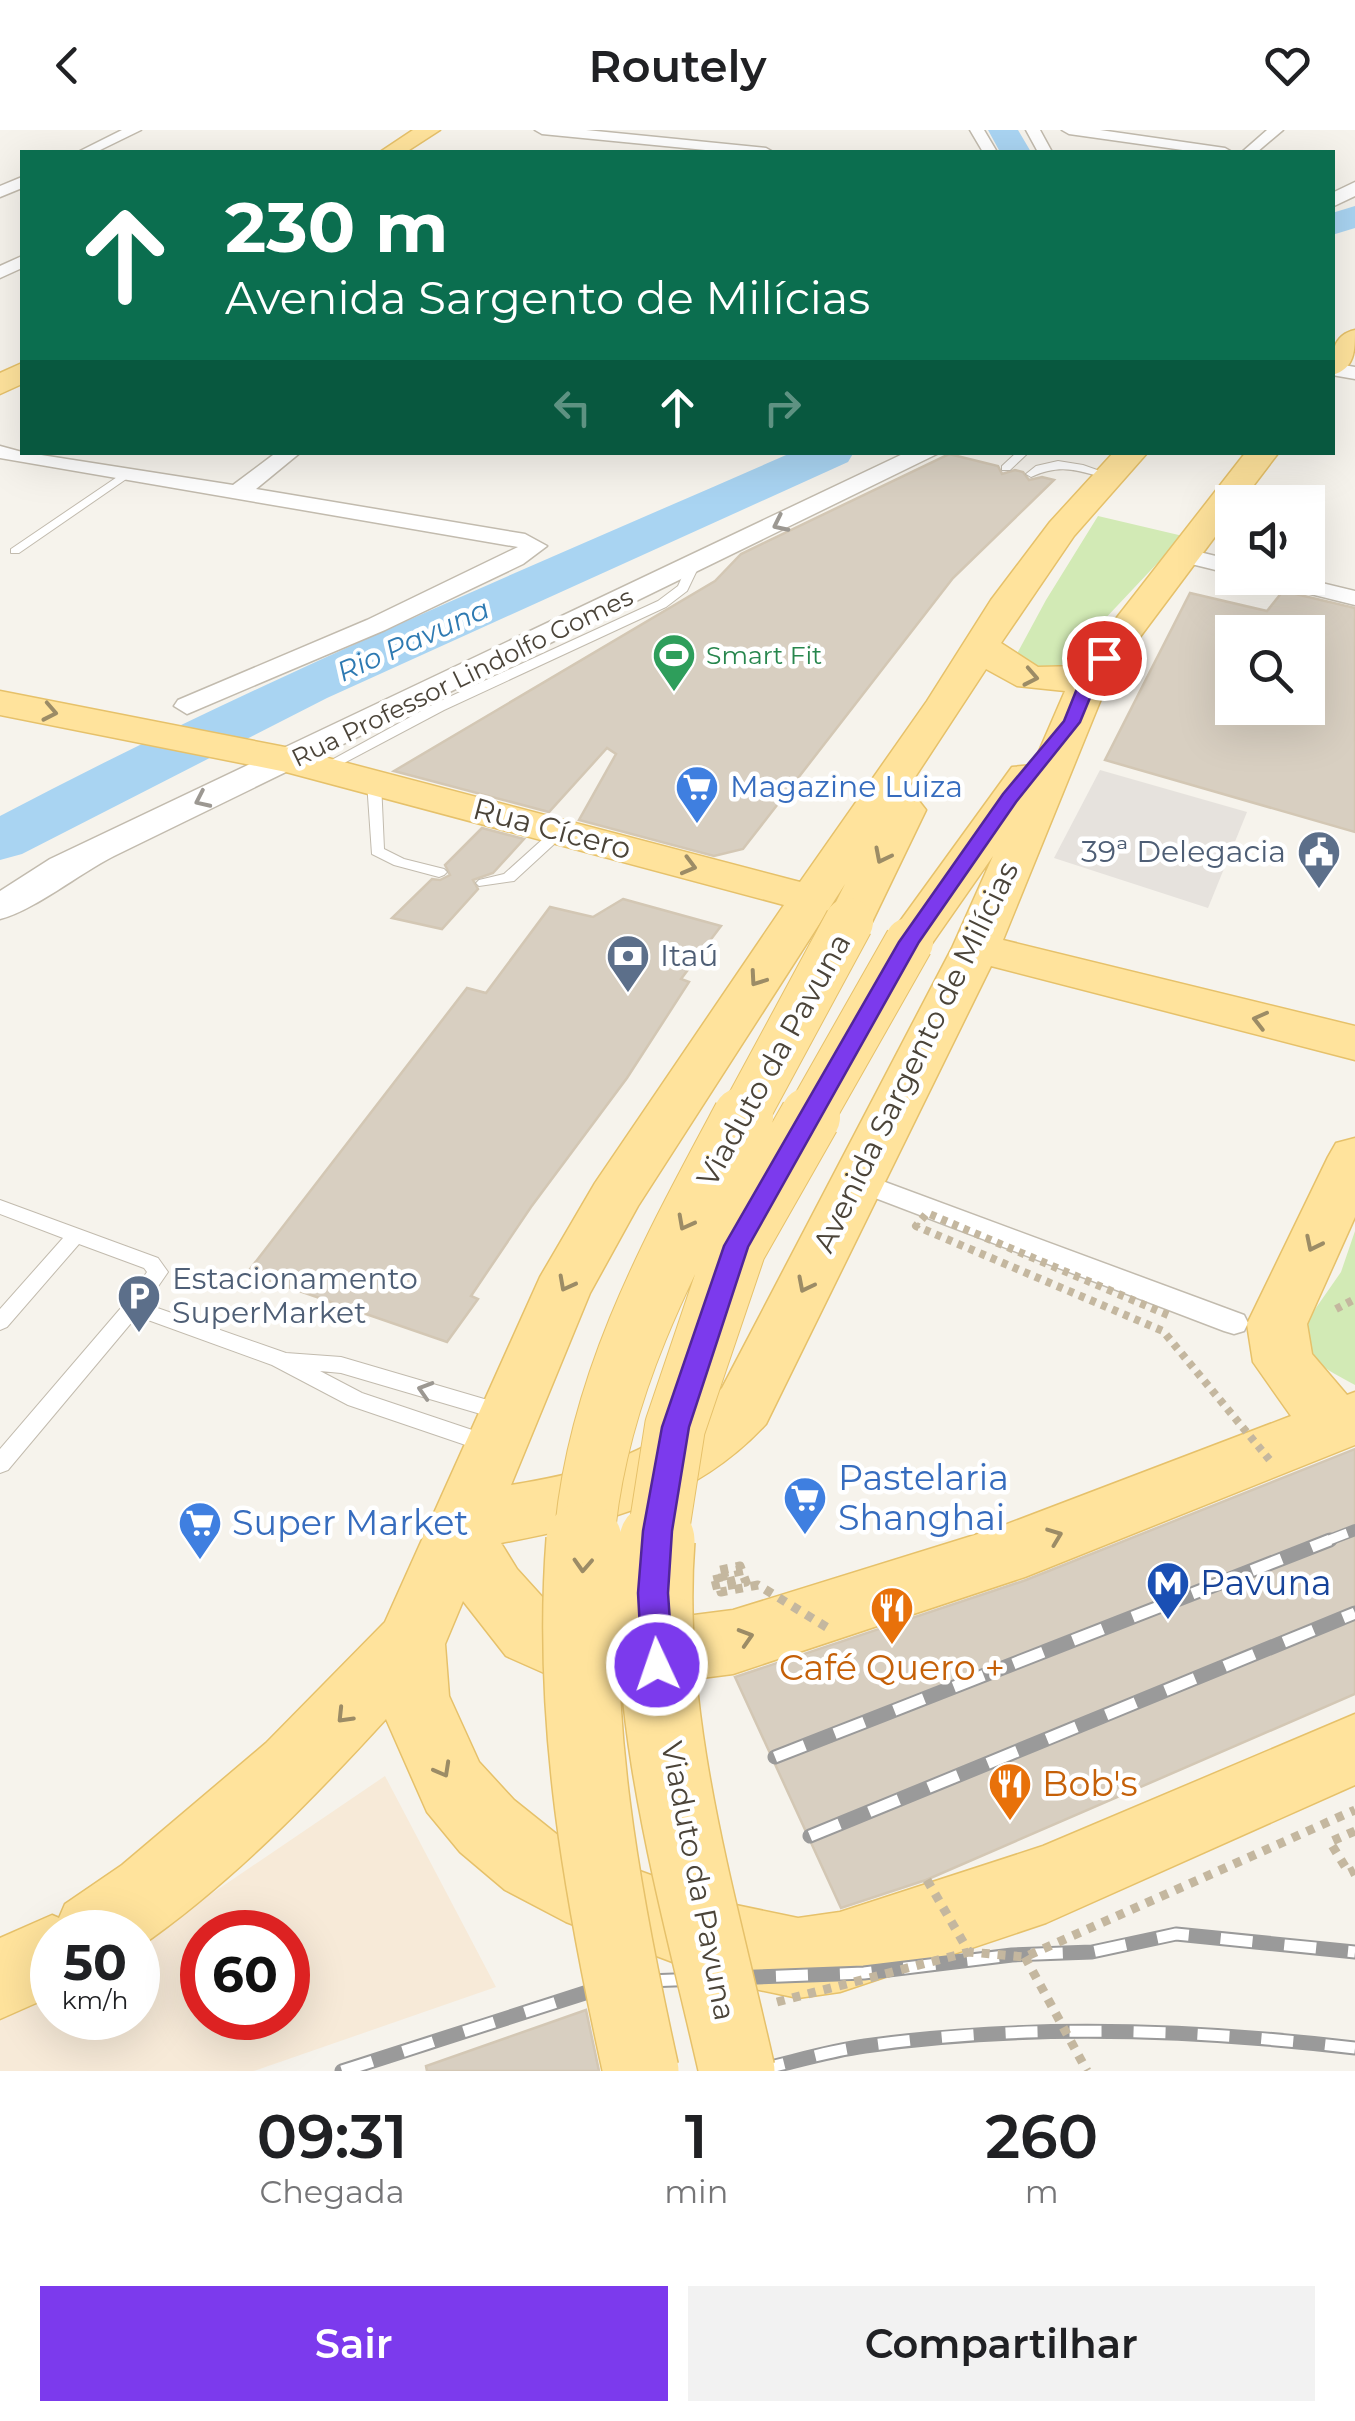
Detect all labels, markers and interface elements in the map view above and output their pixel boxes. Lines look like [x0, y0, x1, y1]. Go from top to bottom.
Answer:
icon: back [40, 38, 95, 93]
text: Routely [589, 38, 766, 93]
icon: heart [1260, 38, 1315, 93]
text: 230 m [225, 184, 449, 270]
icon: ahead [60, 190, 190, 320]
text: Avenida Sargento de Milícias [225, 270, 870, 325]
icon: left [545, 380, 600, 435]
icon: ahead [650, 380, 705, 435]
icon: right [755, 380, 810, 435]
map controls [1215, 485, 1325, 725]
button: sound [1215, 485, 1325, 595]
one-way arrow [772, 512, 790, 532]
street label: Rua Professor Lindolfo Gomes [286, 581, 638, 773]
water label: Rio Pavuna [331, 591, 495, 689]
button: search [1215, 615, 1325, 725]
pin [1062, 616, 1147, 701]
icon: arrive [1077, 631, 1132, 686]
sports icon: Smart Fit [651, 632, 697, 693]
place label: Smart Fit [706, 640, 822, 670]
one-way arrow [1023, 666, 1039, 687]
one-way arrow [41, 701, 58, 722]
supermarket icon: Magazine Luiza [674, 764, 720, 825]
place label: Magazine Luiza [730, 768, 963, 805]
one-way arrow [194, 788, 212, 808]
street label: Rua Cícero [469, 790, 635, 867]
public building icon: 39ª Delegacia [1296, 829, 1342, 890]
place label: 39ª Delegacia [1081, 833, 1286, 870]
one-way arrow [875, 846, 894, 864]
one-way arrow [680, 855, 697, 876]
street label: Avenida Sargento de Milícias [805, 855, 1026, 1258]
street label: Viaduto da Pavuna [689, 927, 859, 1193]
bank icon: Itaú [605, 933, 651, 994]
place label: Itaú [660, 937, 719, 974]
one-way arrow [751, 968, 769, 987]
one-way arrow [1252, 1011, 1269, 1032]
one-way arrow [678, 1213, 698, 1231]
one-way arrow [1305, 1234, 1325, 1252]
place label: Estacionamento SuperMarket [172, 1260, 418, 1331]
parking icon: Estacionamento SuperMarket [116, 1273, 162, 1334]
one-way arrow [559, 1273, 579, 1291]
one-way arrow [798, 1274, 817, 1292]
one-way arrow [417, 1381, 434, 1402]
place label: Pastelaria Shanghai [838, 1456, 1009, 1539]
supermarket icon: Pastelaria Shanghai [782, 1475, 828, 1536]
supermarket icon: Super Market [177, 1500, 223, 1561]
place label: Super Market [232, 1501, 469, 1544]
one-way arrow [1045, 1527, 1063, 1547]
one-way arrow [573, 1557, 594, 1573]
metro station icon: Pavuna [1145, 1560, 1191, 1621]
place label: Pavuna [1200, 1561, 1332, 1604]
restaurant icon: Café Quero + [869, 1585, 915, 1646]
position arrow [605, 1613, 709, 1717]
one-way arrow [737, 1629, 754, 1649]
place label: Café Quero + [779, 1646, 1005, 1689]
one-way arrow [338, 1704, 356, 1722]
street label: Viaduto da Pavuna [653, 1738, 744, 2024]
one-way arrow [431, 1759, 450, 1777]
restaurant icon: Bob's [987, 1761, 1033, 1822]
place label: Bob's [1042, 1762, 1138, 1805]
speed limit sign: 60 [180, 1910, 310, 2040]
text: 50 [63, 1932, 127, 1993]
text: km/h [62, 1985, 128, 2015]
text: 09:31 [257, 2100, 407, 2173]
text: 1 [685, 2100, 708, 2173]
text: 260 [985, 2100, 1098, 2173]
text: Chegada [260, 2172, 405, 2211]
text: min [664, 2172, 728, 2211]
text: m [1025, 2172, 1059, 2211]
button: Sair [40, 2286, 668, 2401]
button: Compartilhar [688, 2286, 1315, 2401]

